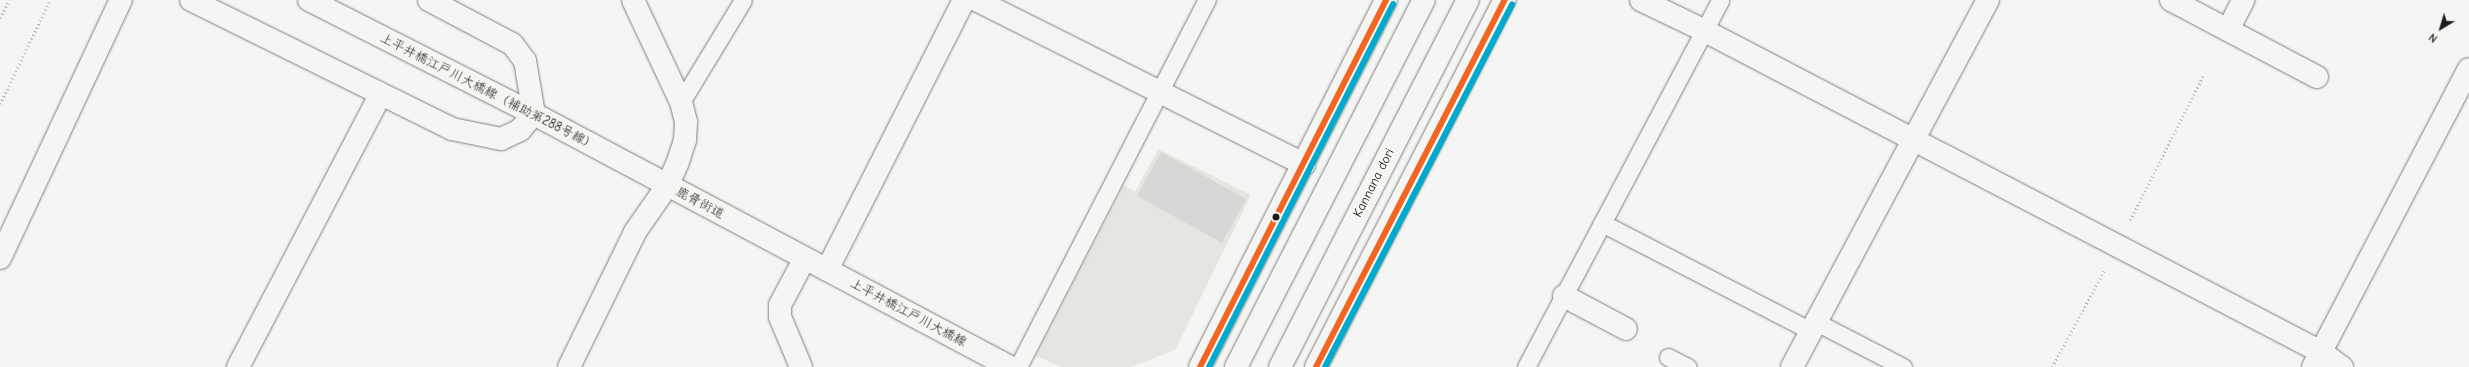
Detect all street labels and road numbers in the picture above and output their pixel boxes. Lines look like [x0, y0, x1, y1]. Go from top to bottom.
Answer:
street label: 上平井橋江戸川大橋線（補助第288号線） [377, 30, 599, 154]
street label: Kannana dori [1350, 146, 1398, 220]
street label: 鹿骨街道 [673, 184, 727, 222]
street label: 上平井橋江戸川大橋線 [847, 276, 969, 350]

